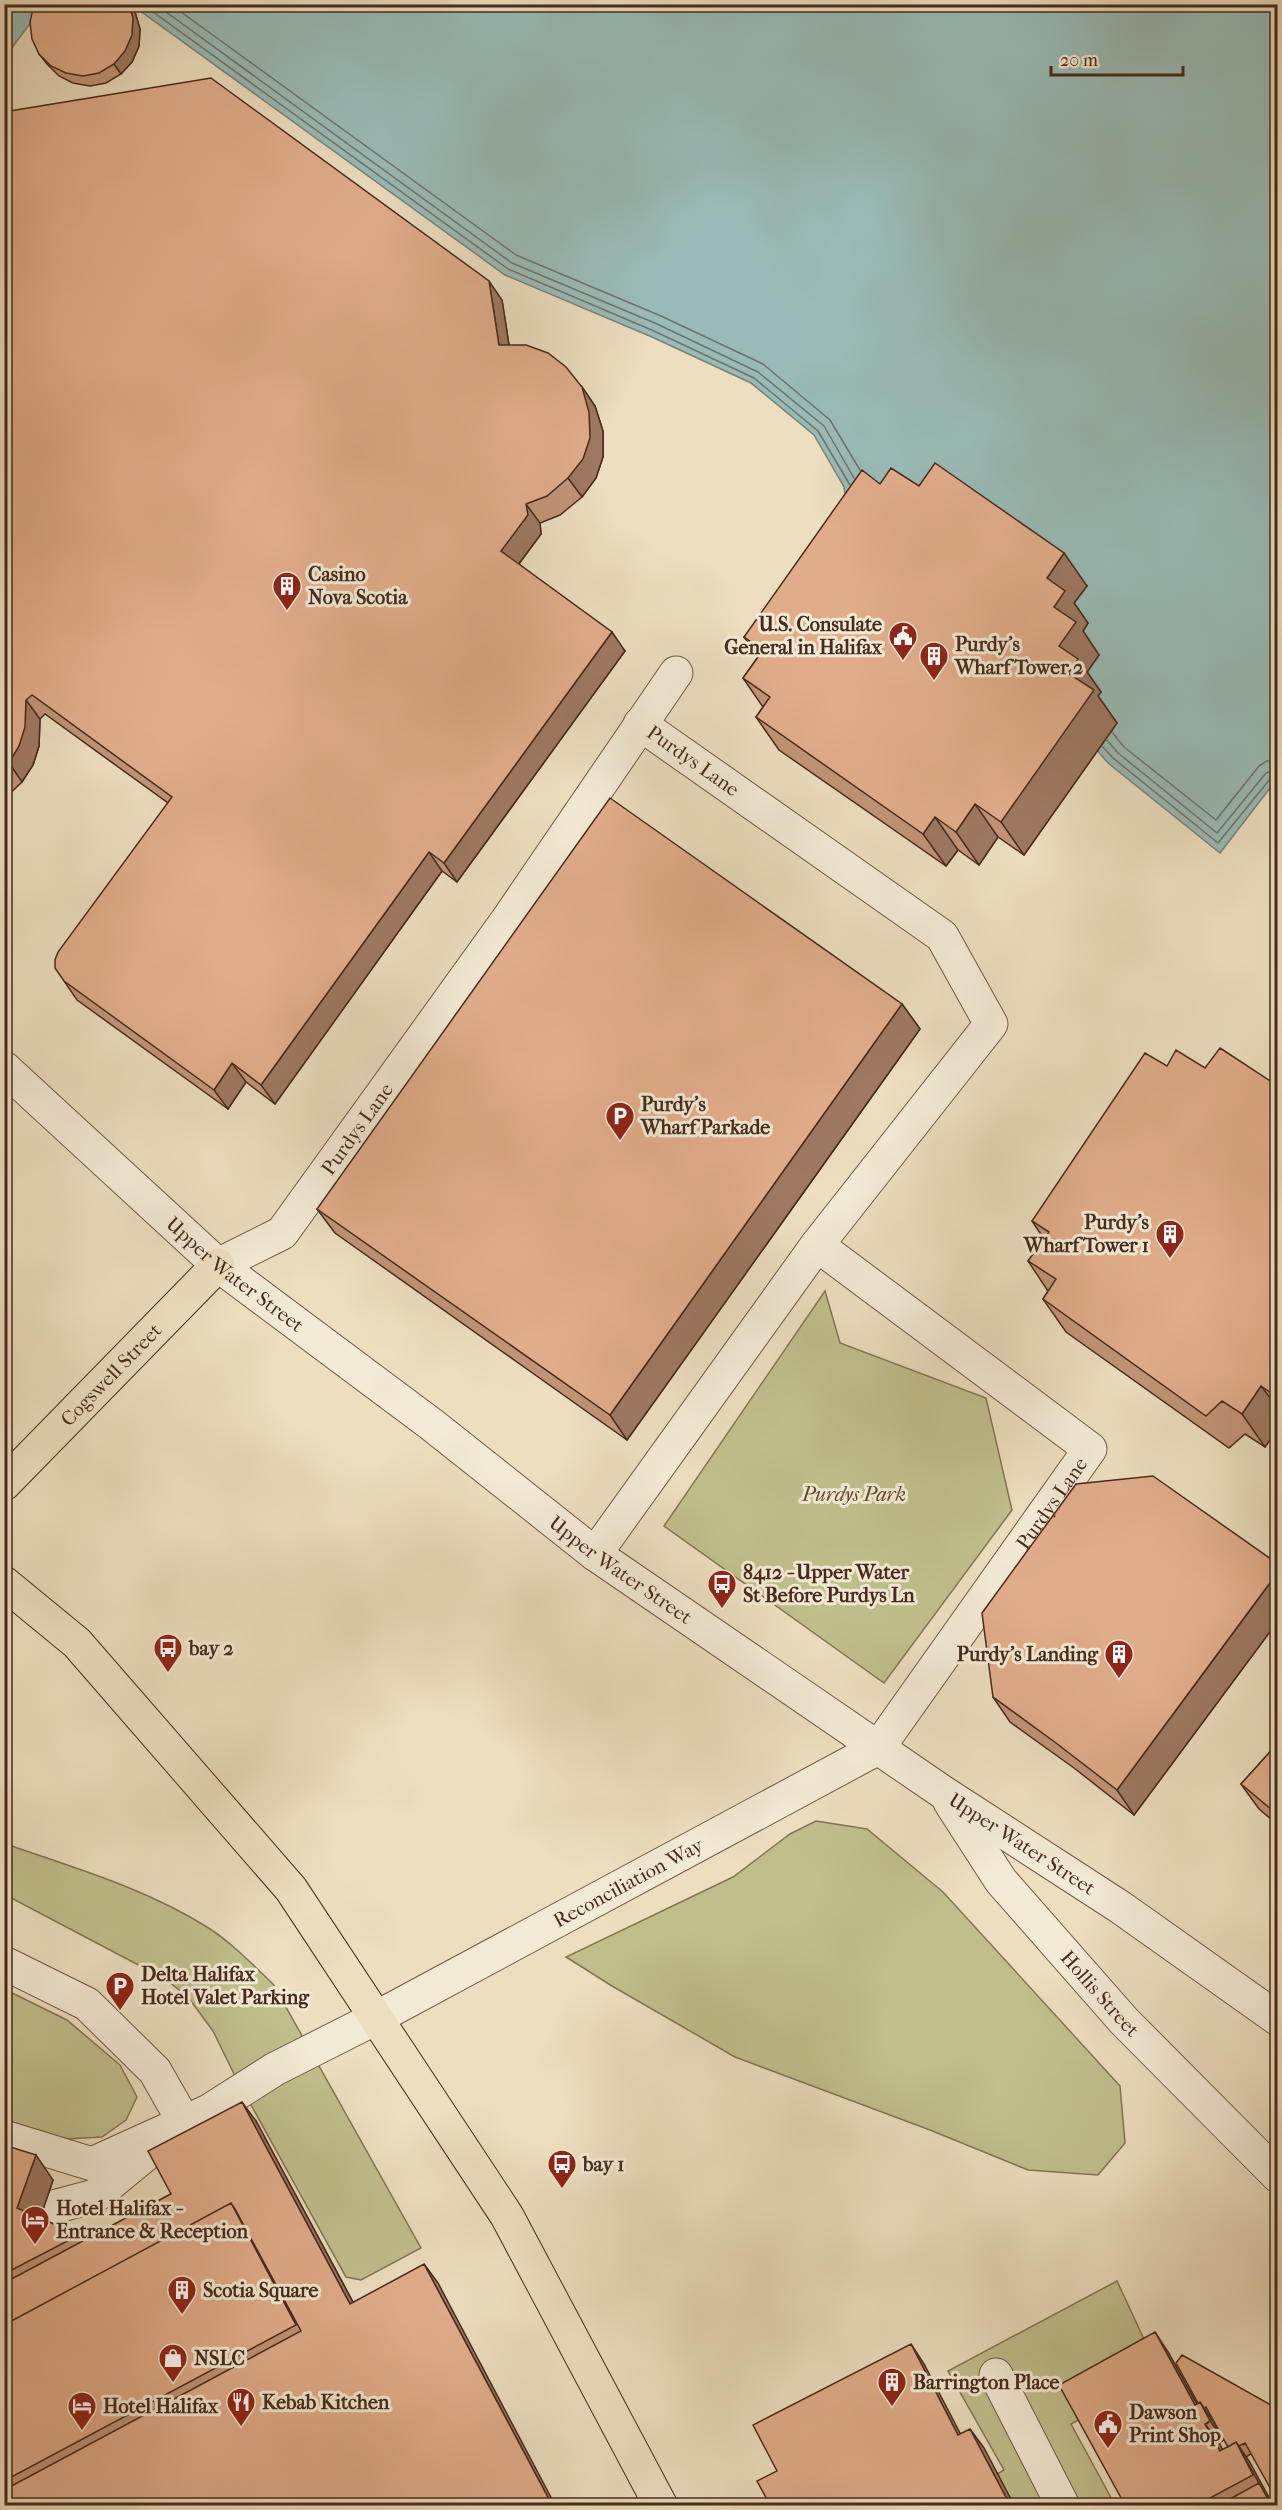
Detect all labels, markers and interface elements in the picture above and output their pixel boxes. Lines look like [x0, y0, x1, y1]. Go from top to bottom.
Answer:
scale bar [1051, 39, 1183, 77]
text: 20 m [1060, 50, 1098, 71]
place label: Casino Nova Scotia [308, 563, 408, 609]
building icon: Casino Nova Scotia [271, 570, 303, 612]
place label: U.S. Consulate General in Halifax [724, 613, 883, 659]
public building icon: U.S. Consulate General in Halifax [887, 620, 919, 662]
place label: Purdy's Wharf Tower 2 [954, 633, 1083, 679]
building icon: Purdy's Wharf Tower 2 [918, 640, 950, 682]
street label: Purdys Lane [642, 721, 744, 801]
street label: Purdys Lane [316, 1078, 398, 1179]
place label: Purdy's Wharf Parkade [640, 1093, 770, 1139]
parking icon: Purdy's Wharf Parkade [604, 1100, 636, 1142]
place label: Purdy's Wharf Tower 1 [1023, 1211, 1150, 1257]
street label: Upper Water Street [162, 1212, 308, 1337]
building icon: Purdy's Wharf Tower 1 [1154, 1218, 1186, 1260]
street label: Cogswell Street [56, 1319, 166, 1431]
street label: Purdys Lane [1011, 1453, 1092, 1554]
park label: Purdys Park [801, 1483, 906, 1506]
street label: Upper Water Street [545, 1511, 697, 1629]
place label: 8412 - Upper Water St Before Purdys Ln [743, 1561, 915, 1607]
bus stop icon: 8412 - Upper Water St Before Purdys Ln [706, 1568, 738, 1610]
bus stop icon: bay 2 [152, 1632, 184, 1674]
place label: bay 2 [188, 1637, 234, 1660]
building icon: Purdy's Landing [1103, 1638, 1135, 1680]
place label: Purdy's Landing [957, 1643, 1099, 1666]
street label: Upper Water Street [944, 1788, 1100, 1900]
street label: Reconciliation Way [549, 1832, 708, 1932]
street label: Hollis Street [1056, 1946, 1144, 2041]
place label: Delta Halifax Hotel Valet Parking [141, 1963, 310, 2009]
parking icon: Delta Halifax Hotel Valet Parking [104, 1970, 136, 2012]
bus stop icon: bay 1 [546, 2148, 578, 2190]
place label: bay 1 [582, 2153, 624, 2176]
place label: Hotel Halifax - Entrance & Reception [56, 2197, 248, 2243]
hotel icon: Hotel Halifax - Entrance & Reception [19, 2204, 51, 2246]
building icon: Scotia Square [166, 2274, 198, 2316]
place label: Scotia Square [203, 2279, 318, 2302]
shop icon: NSLC [157, 2342, 189, 2384]
place label: NSLC [194, 2347, 245, 2370]
building icon: Barrington Place [876, 2366, 908, 2408]
place label: Barrington Place [913, 2371, 1059, 2394]
restaurant icon: Kebab Kitchen [225, 2386, 257, 2428]
hotel icon: Hotel Halifax [66, 2390, 98, 2432]
place label: Kebab Kitchen [262, 2391, 390, 2414]
place label: Hotel Halifax [103, 2395, 219, 2418]
place label: Dawson Print Shop [1129, 2401, 1221, 2447]
public building icon: Dawson Print Shop [1092, 2408, 1124, 2450]

